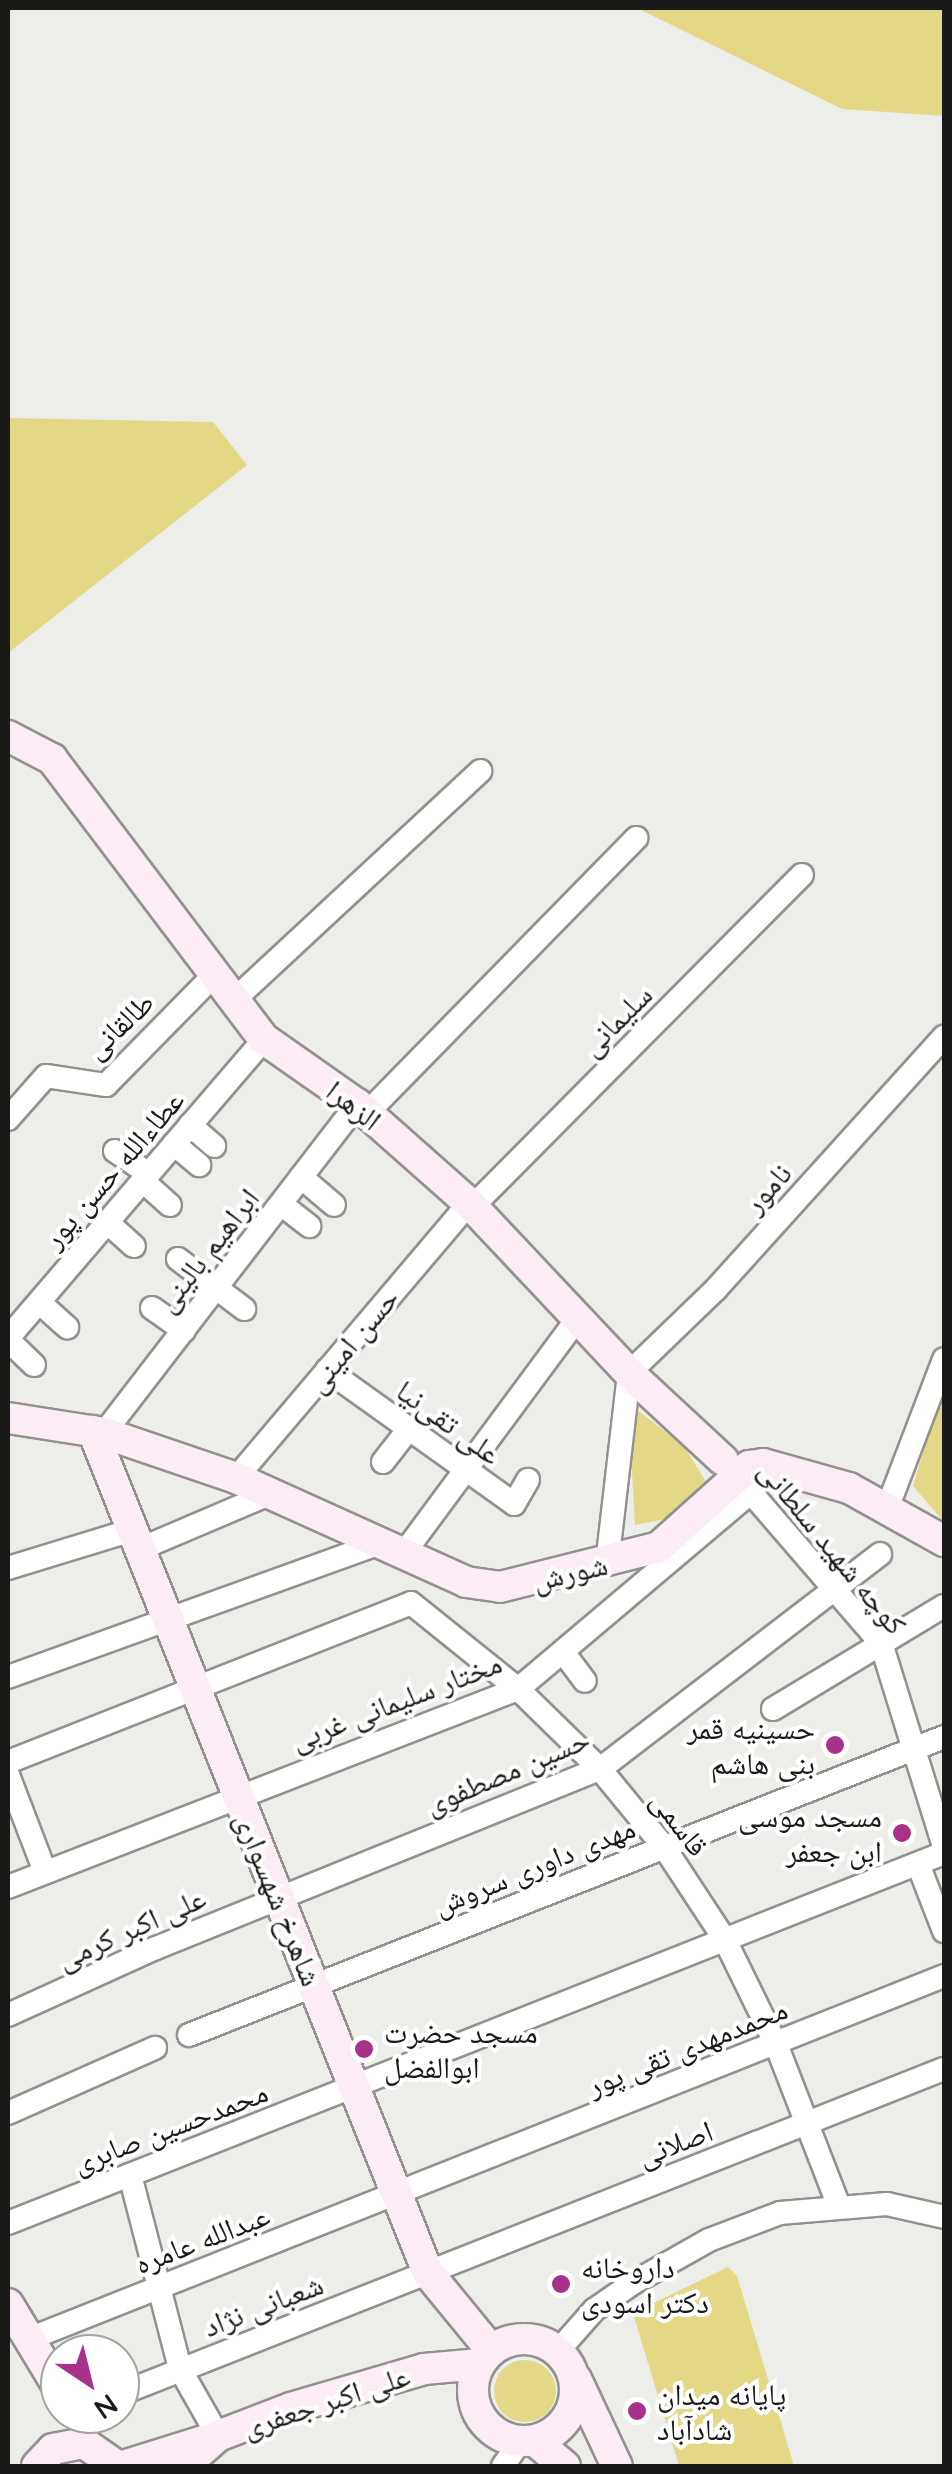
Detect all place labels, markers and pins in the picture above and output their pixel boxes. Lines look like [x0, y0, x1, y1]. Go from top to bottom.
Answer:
place label: حسینیه قمر بنی هاشم [687, 1710, 815, 1780]
marker: حسینیه قمر بنی هاشم [824, 1734, 846, 1756]
place label: مسجد موسی ابن جعفر [738, 1798, 882, 1868]
marker: مسجد موسی ابن جعفر [891, 1822, 913, 1844]
place label: مسجد حضرت ابوالفضل [384, 2014, 538, 2084]
marker: مسجد حضرت ابوالفضل [353, 2038, 375, 2060]
place label: داروخانه دکتر اسودی [581, 2249, 709, 2320]
marker: داروخانه دکتر اسودی [550, 2273, 572, 2295]
place label: پایانه میدان شادآباد [657, 2376, 786, 2446]
marker: پایانه میدان شادآباد [626, 2400, 648, 2422]

